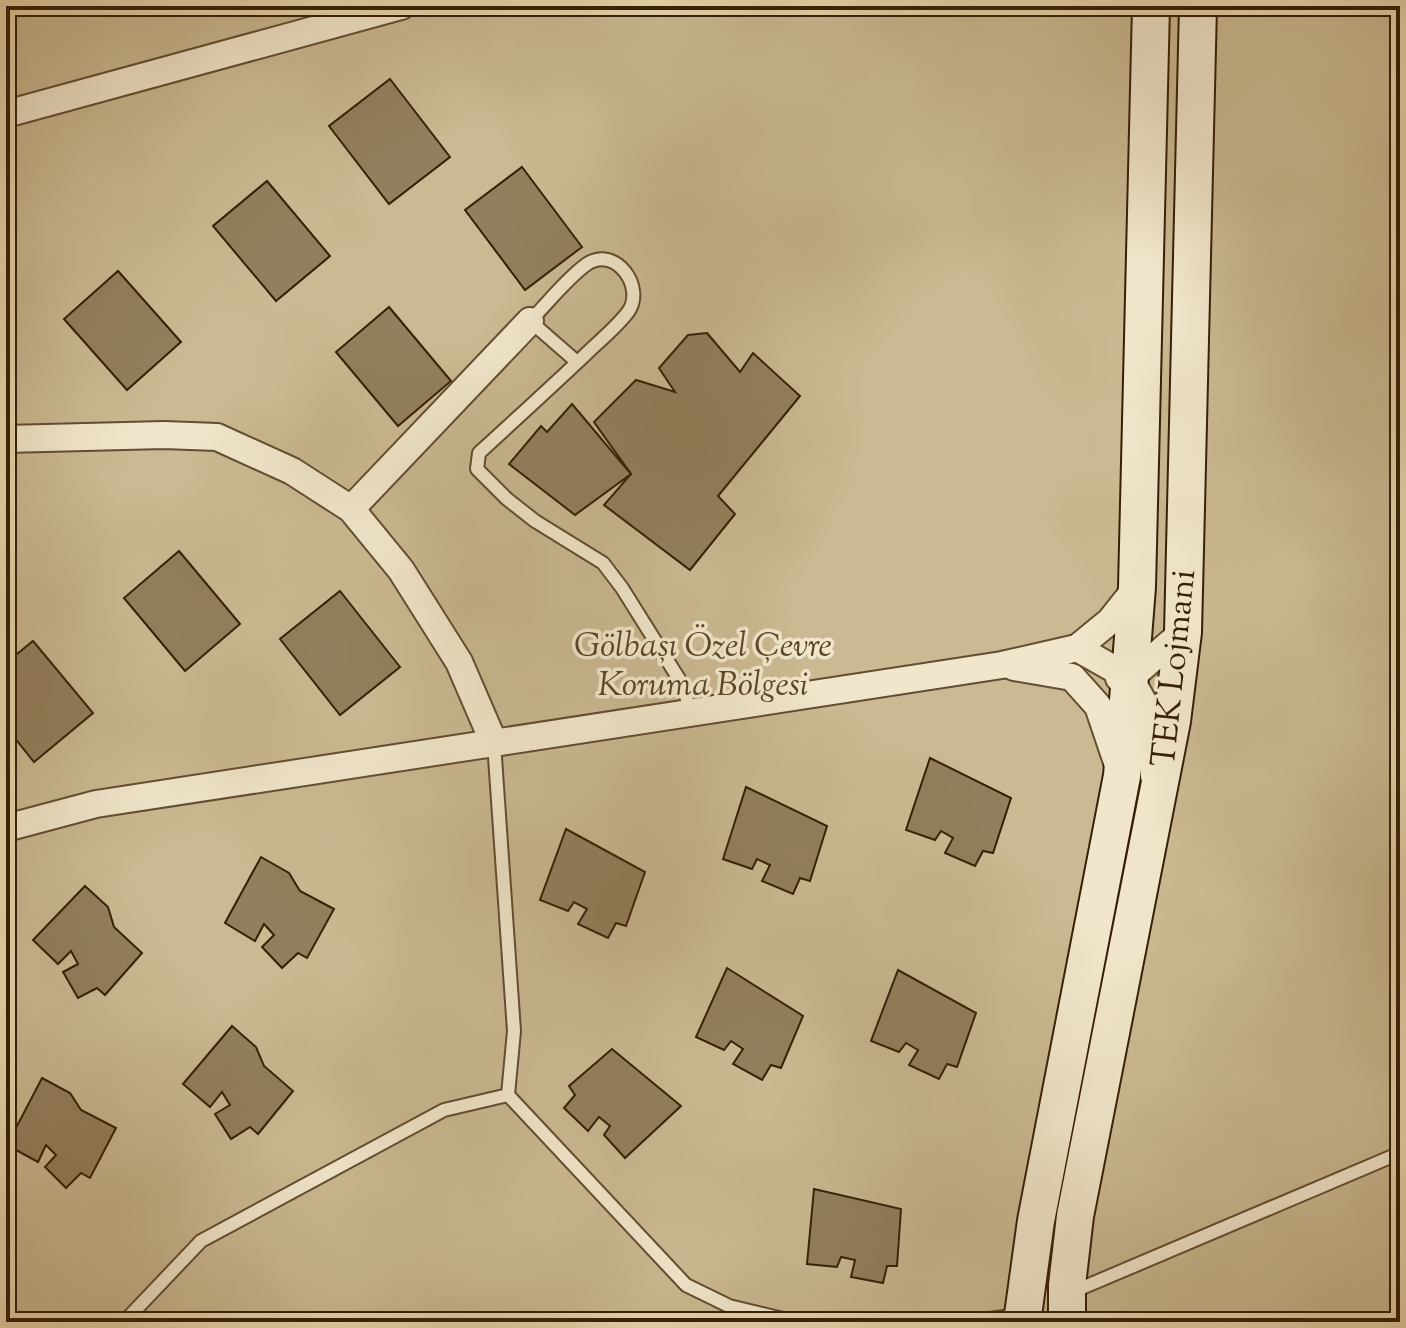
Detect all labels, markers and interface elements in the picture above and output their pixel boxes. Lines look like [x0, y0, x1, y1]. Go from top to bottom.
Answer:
street label: TEK Lojmani [1141, 567, 1210, 769]
park label: Gölbaşı Özel Çevre Koruma Bölgesi [574, 623, 832, 711]

